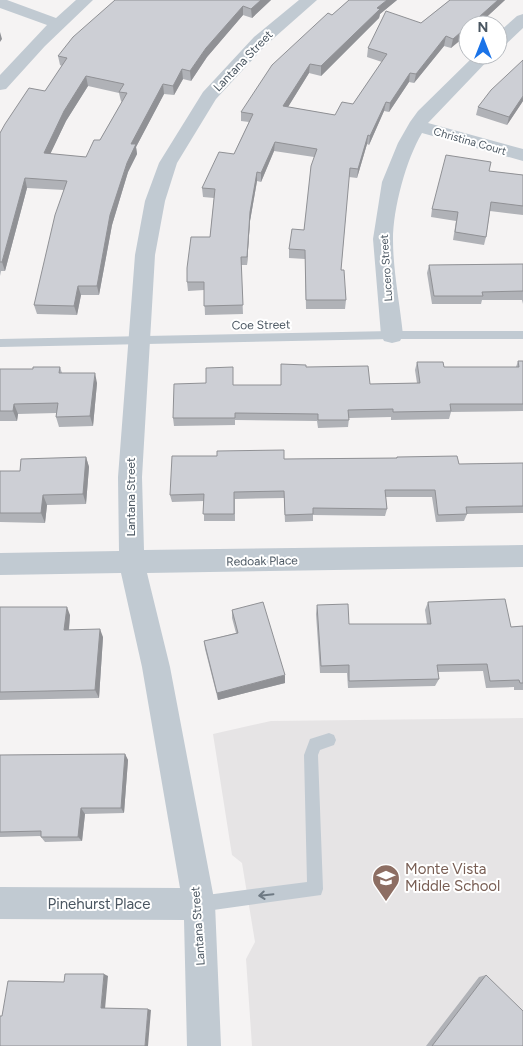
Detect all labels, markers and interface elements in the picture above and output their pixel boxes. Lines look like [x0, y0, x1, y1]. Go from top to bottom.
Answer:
north arrow [458, 15, 508, 65]
text: N [478, 19, 488, 36]
street label: Lantana Street [210, 27, 276, 94]
street label: Christina Court [432, 125, 508, 158]
street label: Lucero Street [378, 234, 395, 302]
street label: Coe Street [232, 317, 291, 333]
street label: Lantana Street [124, 457, 138, 537]
street label: Redoak Place [226, 553, 298, 569]
place label: Monte Vista Middle School [405, 860, 500, 895]
school or university icon: Monte Vista Middle School [371, 863, 401, 902]
street label: Lantana Street [188, 886, 208, 966]
one-way arrow [258, 890, 274, 900]
street label: Pinehurst Place [48, 895, 150, 913]

